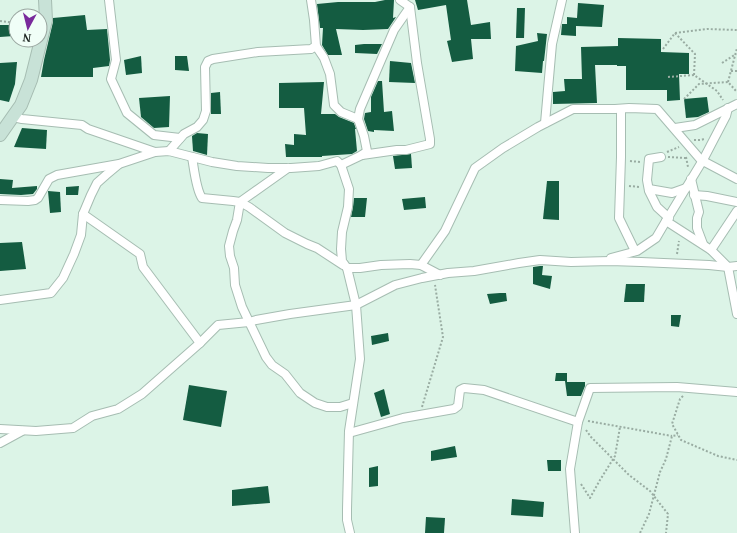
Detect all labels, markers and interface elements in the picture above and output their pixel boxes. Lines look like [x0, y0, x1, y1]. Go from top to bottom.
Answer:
north arrow [8, 8, 48, 48]
text: N [21, 30, 32, 45]

